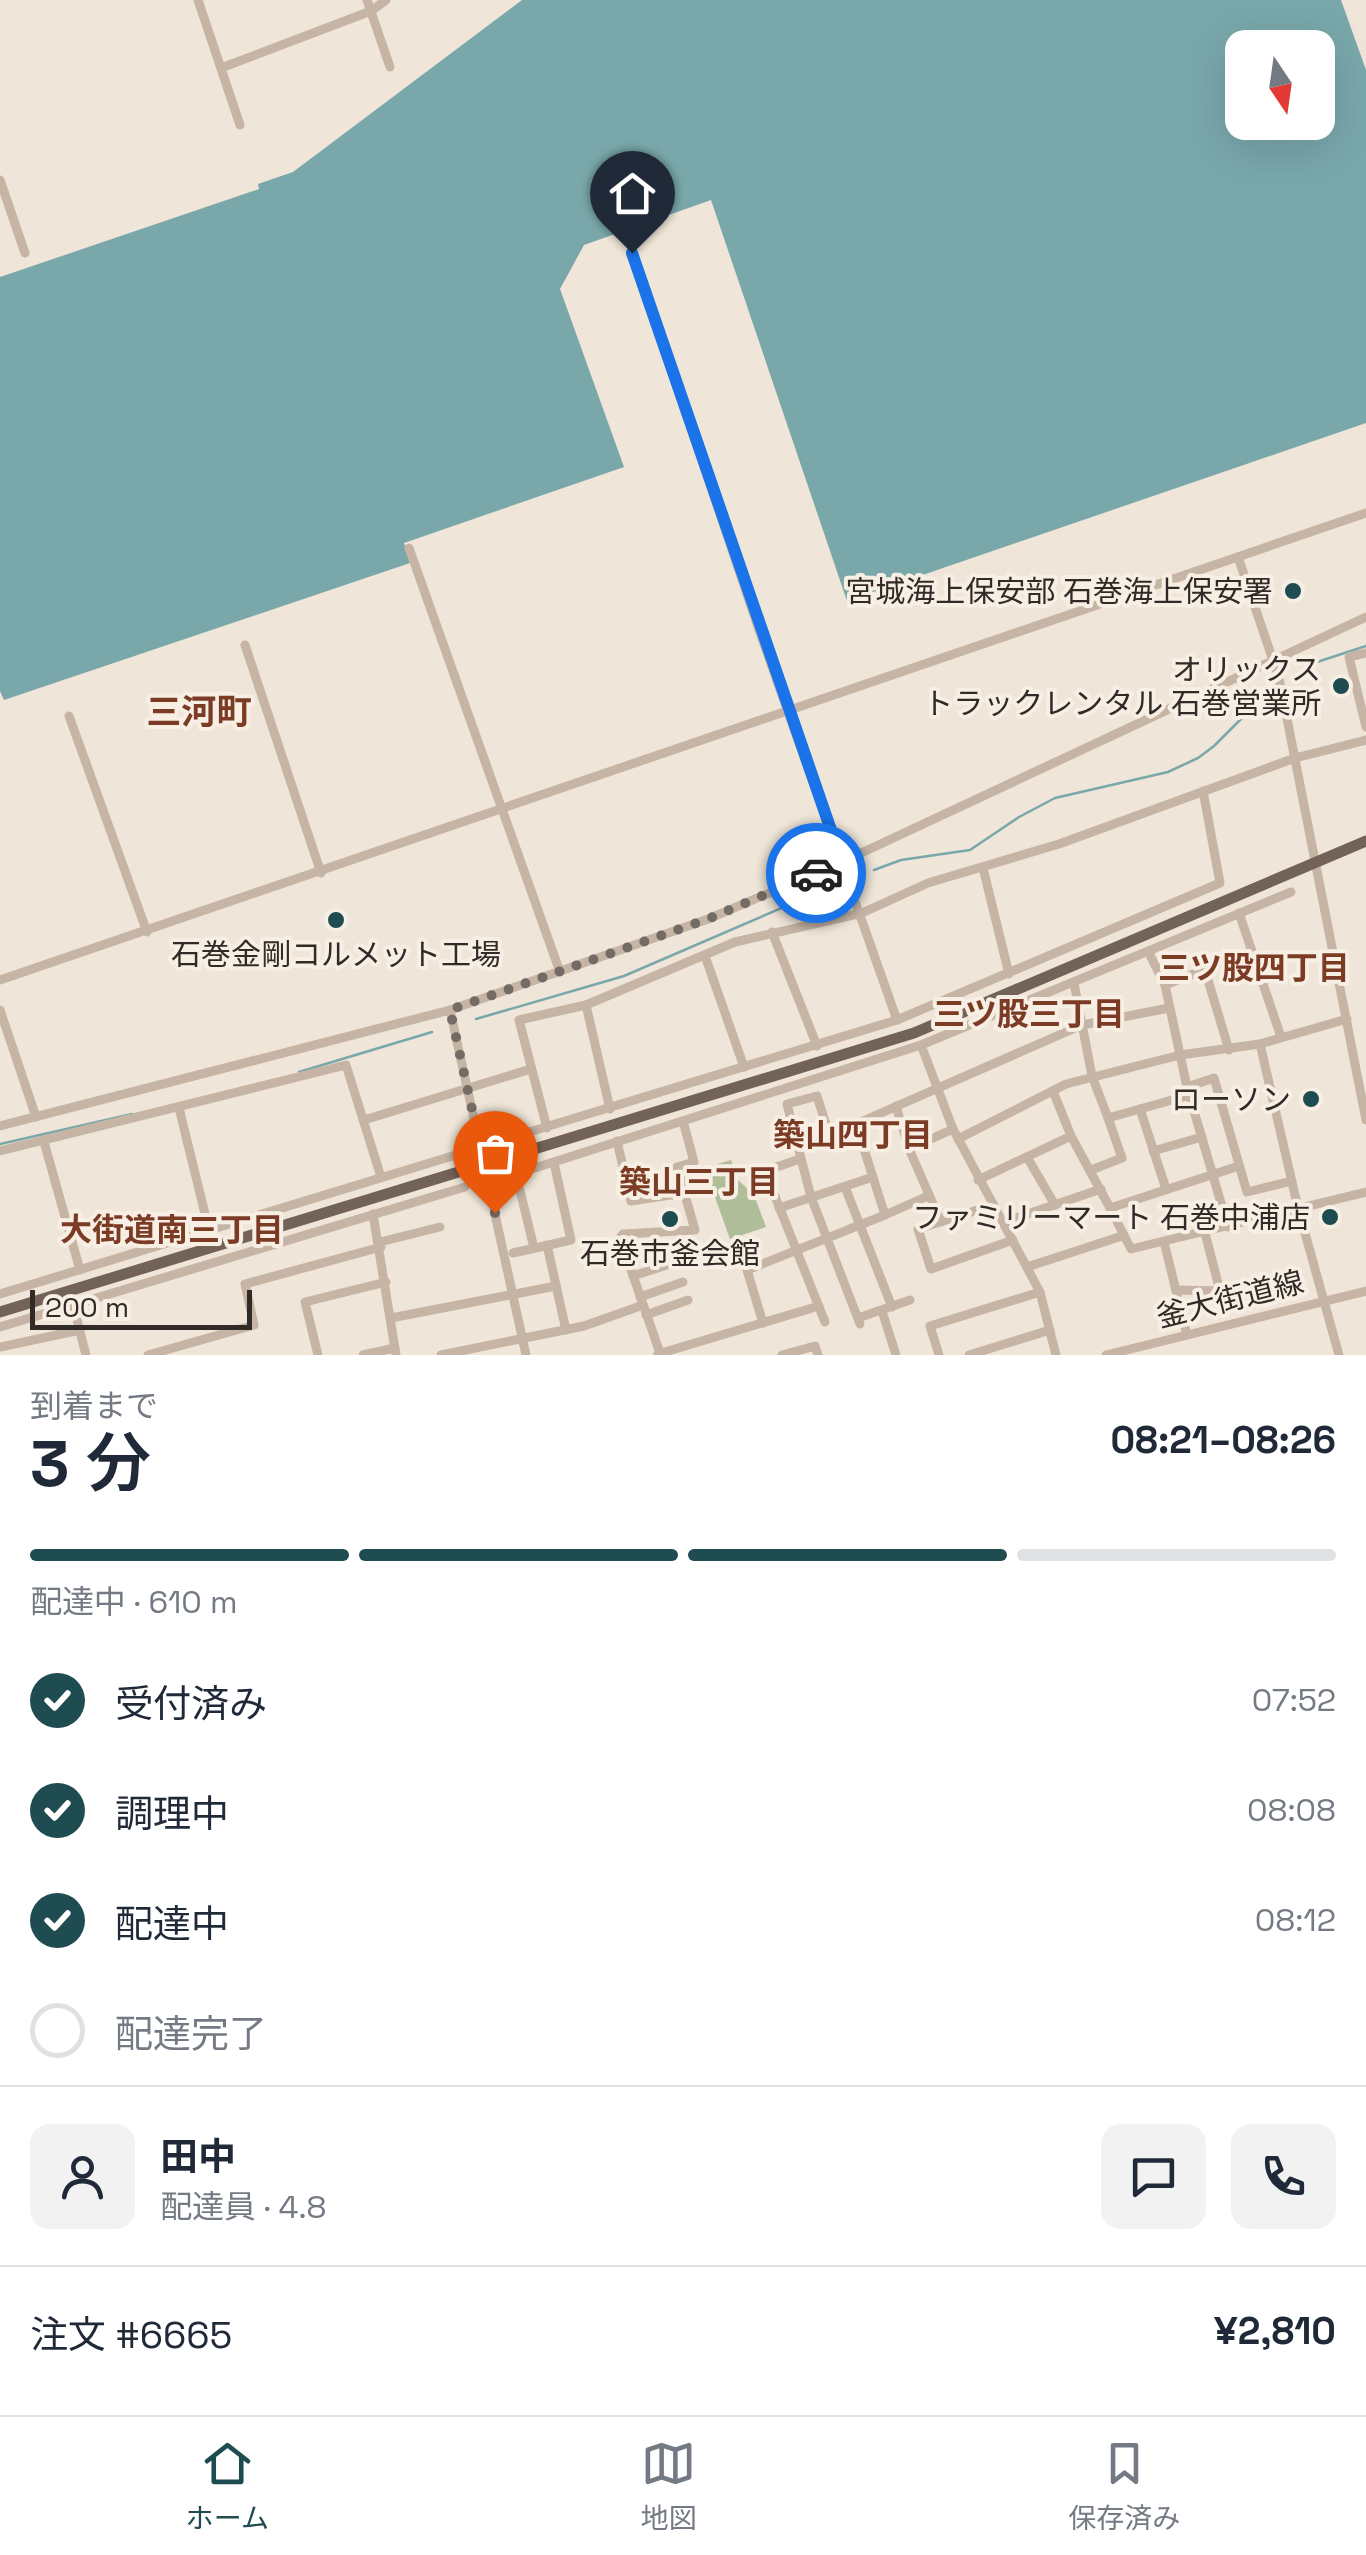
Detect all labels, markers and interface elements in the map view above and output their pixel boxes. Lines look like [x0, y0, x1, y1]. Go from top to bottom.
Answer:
north arrow [1225, 30, 1335, 140]
map controls [1225, 30, 1335, 140]
pin [590, 151, 675, 254]
icon: home [605, 166, 660, 221]
place label: 宮城海上保安部 石巻海上保安署 [845, 572, 1273, 611]
marker: 宮城海上保安部 石巻海上保安署 [1282, 580, 1304, 602]
place label: オリックス トラックレンタル 石巻営業所 [923, 650, 1321, 723]
marker: オリックス トラックレンタル 石巻営業所 [1330, 675, 1352, 697]
district label: 三河町 [146, 690, 252, 734]
courier [766, 823, 866, 923]
icon: car [789, 846, 844, 901]
marker: 石巻金剛コルメット工場 [325, 909, 347, 931]
place label: 石巻金剛コルメット工場 [171, 935, 501, 974]
district label: 三ツ股四丁目 [1158, 948, 1350, 988]
district label: 三ツ股三丁目 [933, 994, 1125, 1034]
place label: ローソン [1171, 1080, 1291, 1119]
marker: ローソン [1300, 1088, 1322, 1110]
pin [453, 1111, 538, 1214]
district label: 築山四丁目 [773, 1115, 933, 1155]
icon: bag [468, 1126, 523, 1181]
district label: 築山三丁目 [619, 1162, 779, 1202]
place label: ファミリーマート 石巻中浦店 [912, 1198, 1310, 1237]
marker: ファミリーマート 石巻中浦店 [1319, 1206, 1341, 1228]
marker: 石巻市釜会館 [659, 1208, 681, 1230]
district label: 大街道南三丁目 [60, 1210, 284, 1250]
place label: 石巻市釜会館 [580, 1234, 760, 1273]
street label: 釜大街道線 [1153, 1262, 1307, 1336]
scale bar [30, 1285, 252, 1330]
text: 200 m [45, 1289, 129, 1325]
text: 到着まで [30, 1386, 158, 1426]
text: 08:21–08:26 [1111, 1416, 1336, 1464]
text: 3 分 [30, 1422, 151, 1505]
text: 配達中 · 610 m [30, 1582, 238, 1622]
icon: check [30, 1673, 85, 1728]
text: 受付済み [115, 1680, 267, 1728]
text: 07:52 [1252, 1680, 1336, 1720]
icon: check [30, 1783, 85, 1838]
text: 調理中 [115, 1790, 229, 1838]
text: 08:08 [1247, 1790, 1336, 1830]
icon: check [30, 1893, 85, 1948]
text: 配達中 [115, 1900, 229, 1948]
text: 08:12 [1255, 1900, 1336, 1940]
text: 配達完了 [115, 2010, 267, 2058]
button: person [30, 2124, 135, 2229]
button: chat [1101, 2124, 1206, 2229]
button: phone [1231, 2124, 1336, 2229]
text: 田中 [160, 2133, 236, 2181]
text: 配達員 · 4.8 [160, 2187, 326, 2227]
text: ¥2,810 [1214, 2307, 1336, 2355]
text: 注文 #6665 [30, 2311, 232, 2359]
tab: ホーム [186, 2436, 269, 2536]
tab: 地図 [641, 2436, 697, 2536]
tab: 保存済み [1068, 2436, 1180, 2536]

